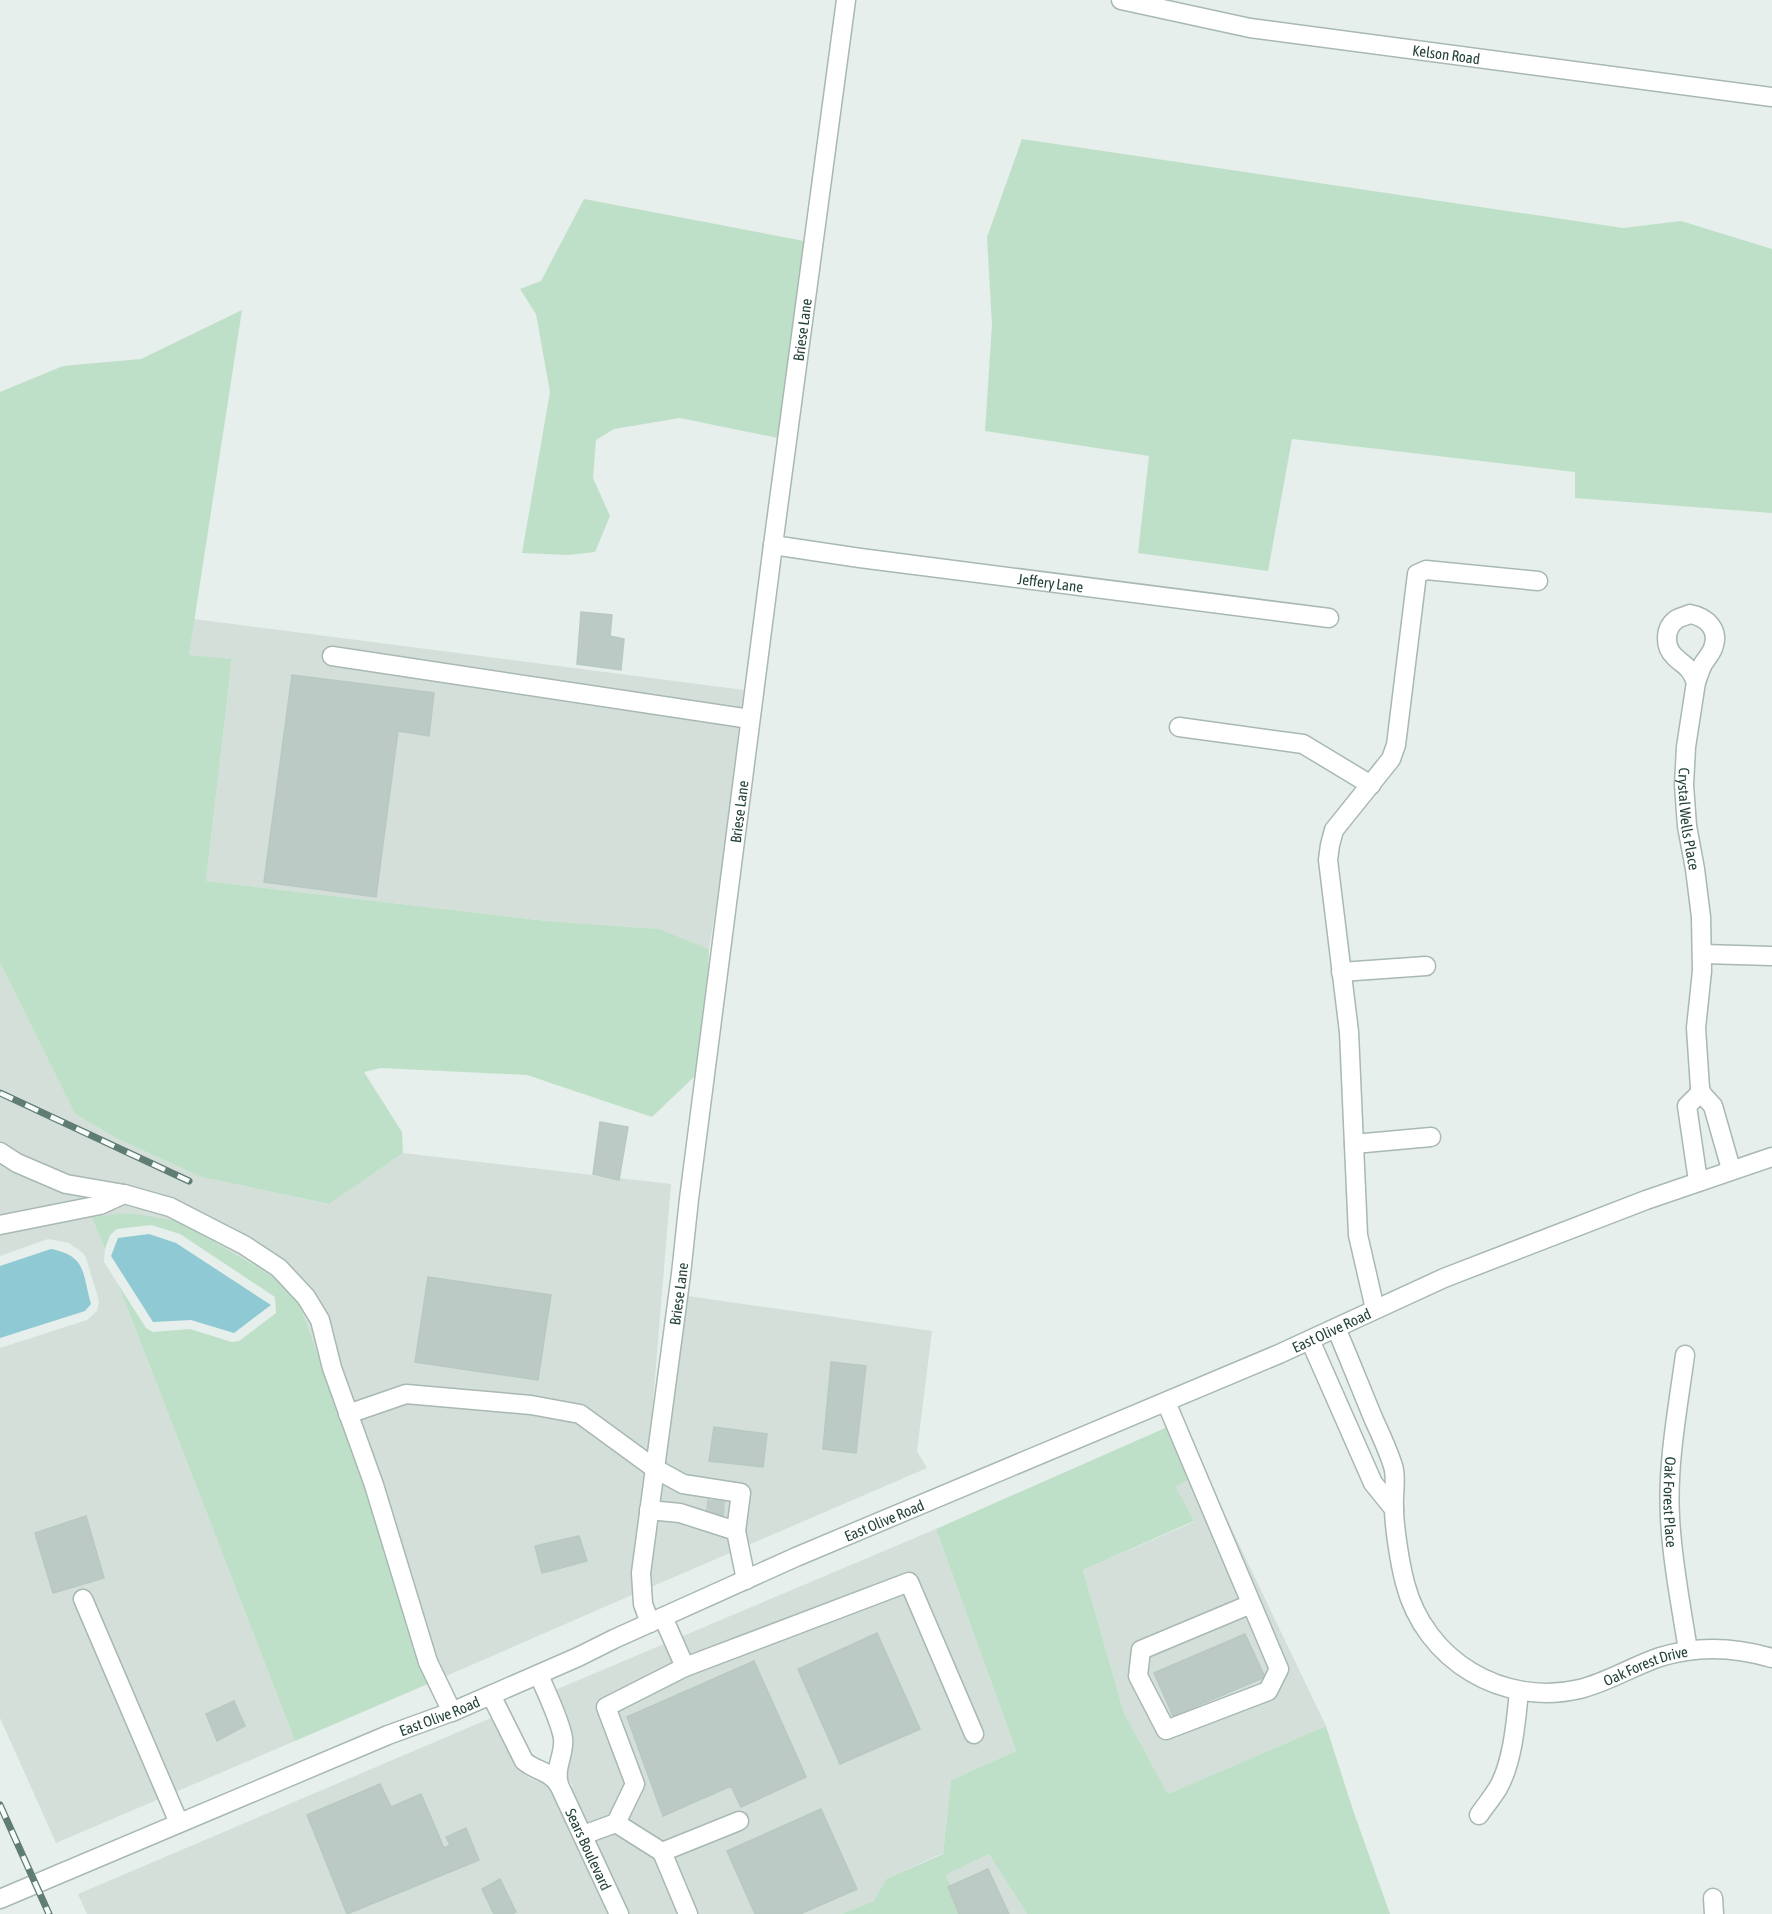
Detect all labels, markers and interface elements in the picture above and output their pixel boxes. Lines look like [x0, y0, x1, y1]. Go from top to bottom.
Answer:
street label: Kelson Road [1411, 41, 1481, 67]
street label: Briese Lane [789, 297, 814, 362]
street label: Jeffery Lane [1017, 570, 1085, 595]
street label: Crystal Wells Place [1676, 767, 1704, 872]
street label: Briese Lane [726, 779, 751, 844]
street label: Briese Lane [666, 1262, 691, 1326]
street label: East Olive Road [1289, 1304, 1373, 1355]
street label: Oak Forest Place [1661, 1456, 1681, 1548]
street label: East Olive Road [842, 1496, 926, 1544]
street label: Oak Forest Drive [1601, 1642, 1689, 1689]
street label: East Olive Road [397, 1692, 482, 1739]
street label: Sears Boulevard [563, 1806, 615, 1893]

